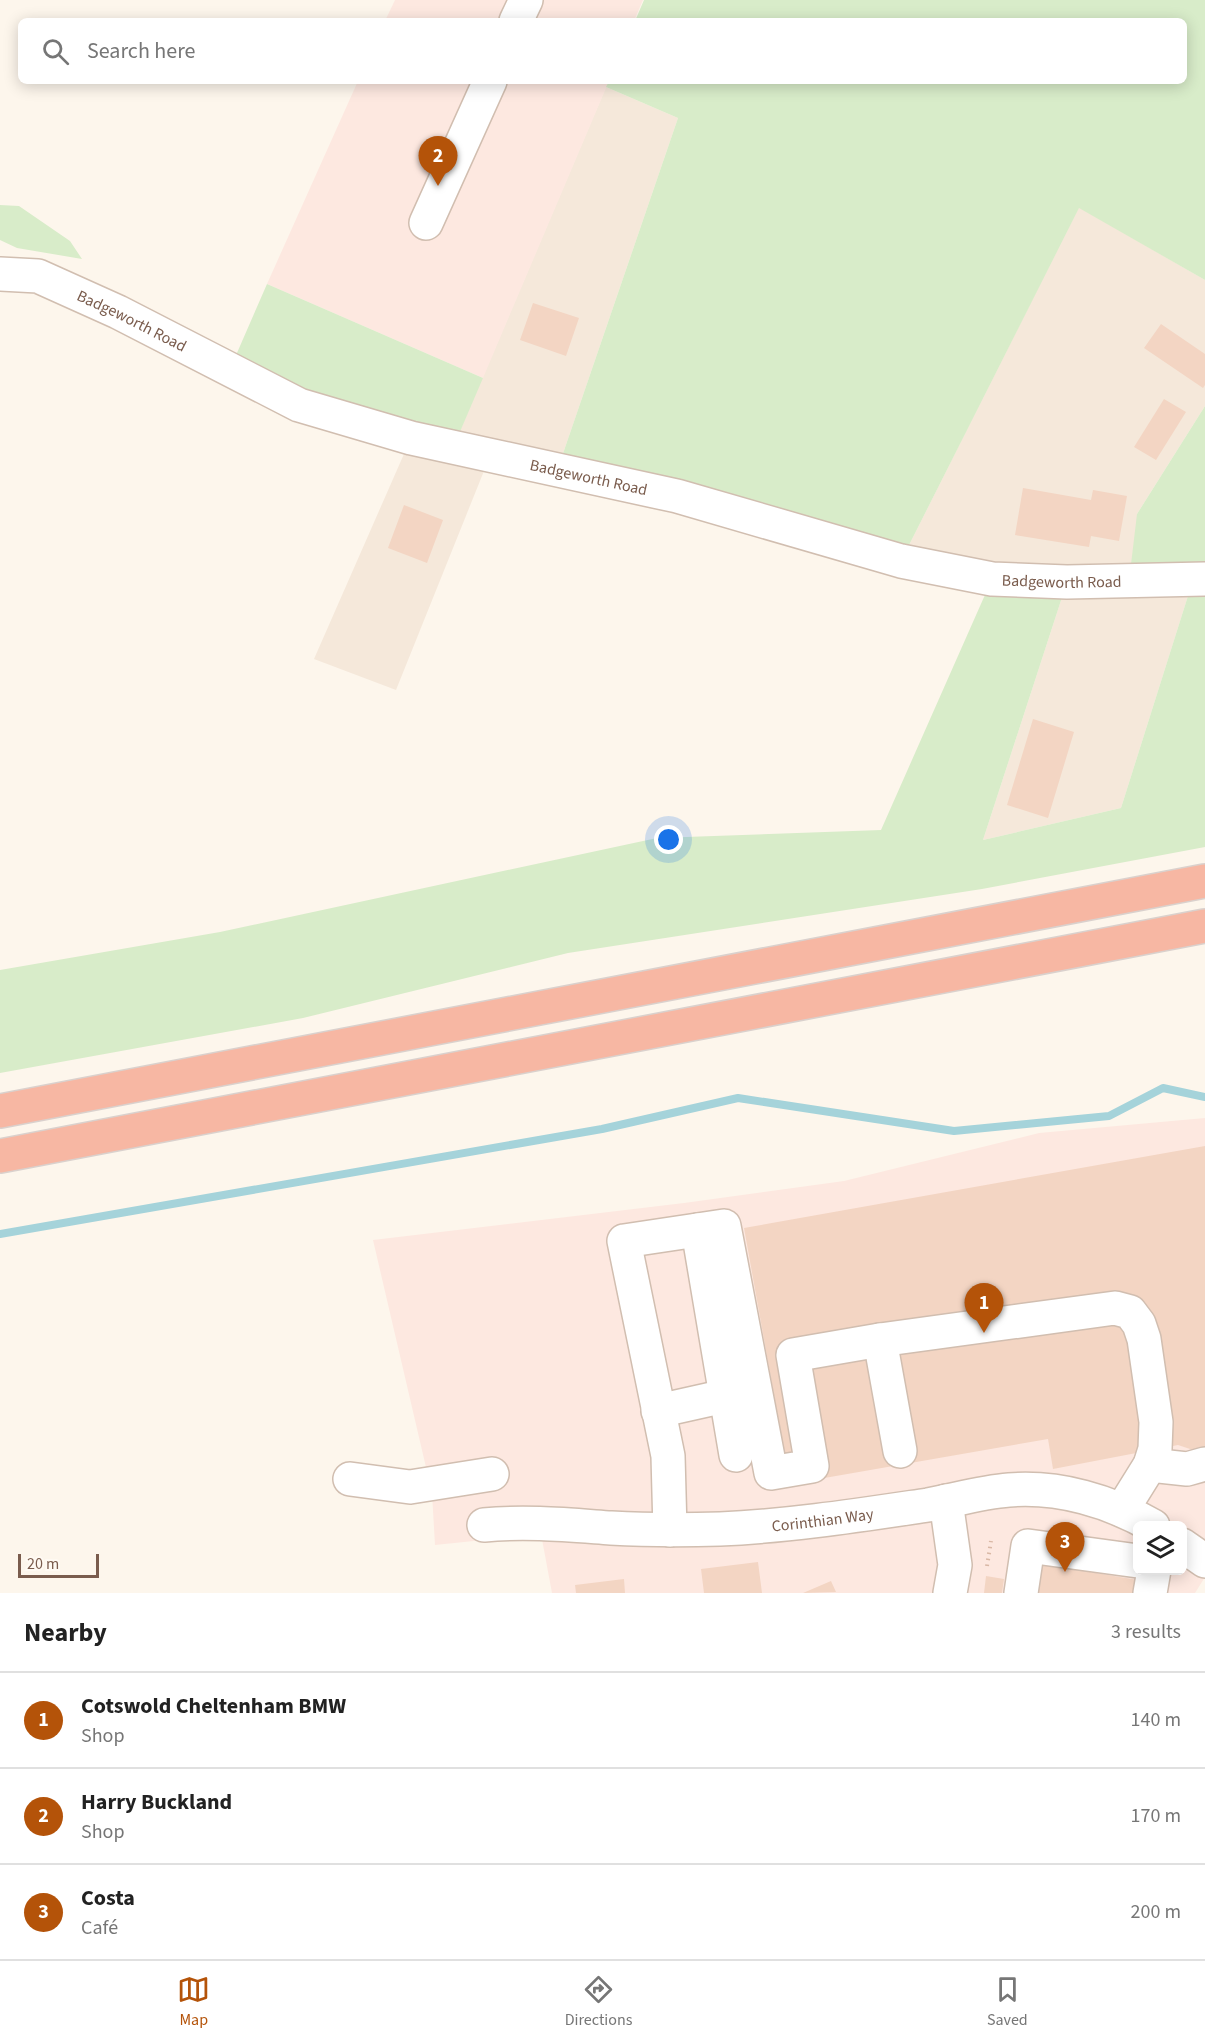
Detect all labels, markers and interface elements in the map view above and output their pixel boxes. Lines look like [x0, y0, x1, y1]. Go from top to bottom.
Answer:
search box [18, 18, 1187, 84]
icon: search [39, 35, 72, 68]
text: Search here [87, 35, 195, 67]
pin: 2 [418, 136, 458, 186]
street label: Badgeworth Road [73, 285, 190, 357]
street label: Badgeworth Road [528, 454, 649, 501]
street label: Badgeworth Road [1001, 569, 1122, 594]
your location [654, 825, 683, 854]
pin: 1 [964, 1284, 1004, 1333]
street label: Corinthian Way [771, 1503, 875, 1537]
map controls [1133, 1521, 1187, 1575]
button: layers [1133, 1521, 1187, 1575]
pin: 3 [1046, 1522, 1084, 1572]
scale bar [18, 1551, 99, 1578]
text: 20 m [27, 1553, 59, 1575]
text: Nearby [24, 1614, 107, 1651]
text: 3 results [1111, 1618, 1181, 1646]
text: Cotswold Cheltenham BMW [81, 1690, 346, 1722]
text: 1 [38, 1706, 49, 1734]
text: 140 m [1131, 1706, 1181, 1734]
text: Shop [81, 1722, 125, 1750]
text: Harry Buckland [81, 1786, 232, 1818]
text: 2 [38, 1802, 49, 1830]
text: 170 m [1131, 1802, 1181, 1830]
text: Shop [81, 1818, 125, 1846]
text: Costa [81, 1882, 135, 1914]
text: 3 [38, 1898, 49, 1926]
text: 200 m [1131, 1898, 1181, 1926]
text: Café [81, 1914, 118, 1942]
tab: Map [177, 1973, 210, 2031]
tab: Directions [565, 1973, 632, 2031]
tab: Saved [987, 1973, 1028, 2031]

